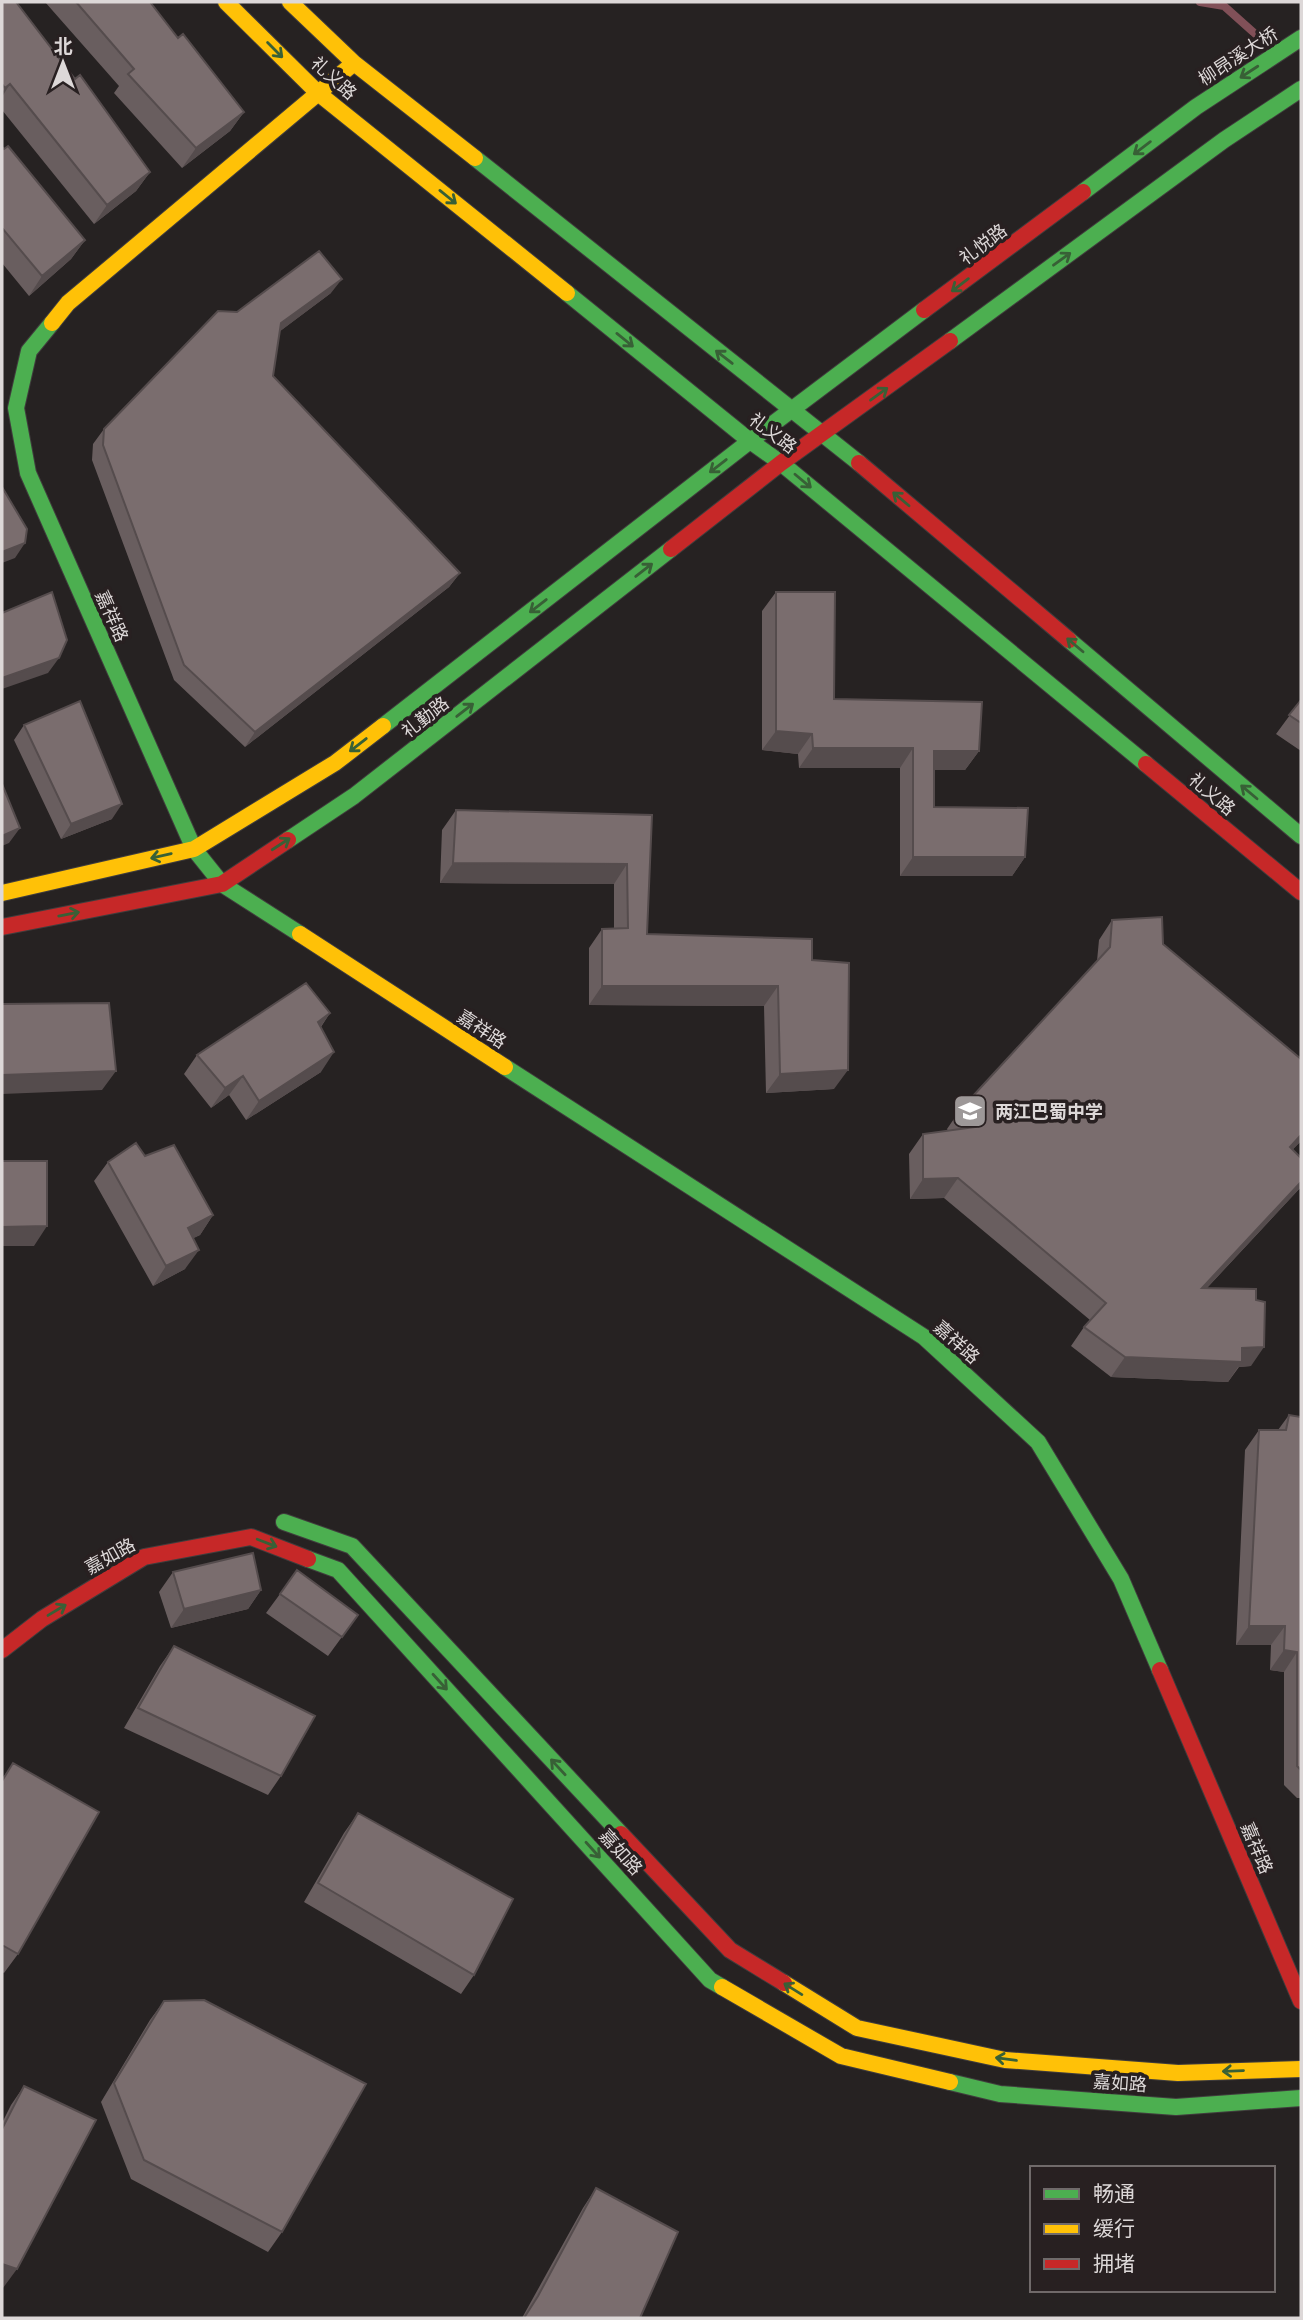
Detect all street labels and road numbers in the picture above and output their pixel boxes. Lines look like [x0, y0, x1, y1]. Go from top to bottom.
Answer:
street label: 柳昂溪大桥 [1195, 23, 1281, 89]
street label: 礼义路 [307, 52, 361, 104]
street label: 礼悦路 [955, 219, 1011, 269]
street label: 礼义路 [745, 408, 801, 458]
street label: 嘉祥路 [91, 587, 133, 645]
street label: 礼勤路 [397, 692, 453, 742]
street label: 礼义路 [1185, 769, 1239, 819]
street label: 嘉祥路 [454, 1005, 510, 1053]
street label: 嘉祥路 [930, 1316, 984, 1368]
street label: 嘉如路 [81, 1534, 139, 1578]
street label: 嘉祥路 [1237, 1819, 1277, 1877]
street label: 嘉如路 [595, 1825, 647, 1879]
street label: 嘉如路 [1092, 2071, 1148, 2095]

